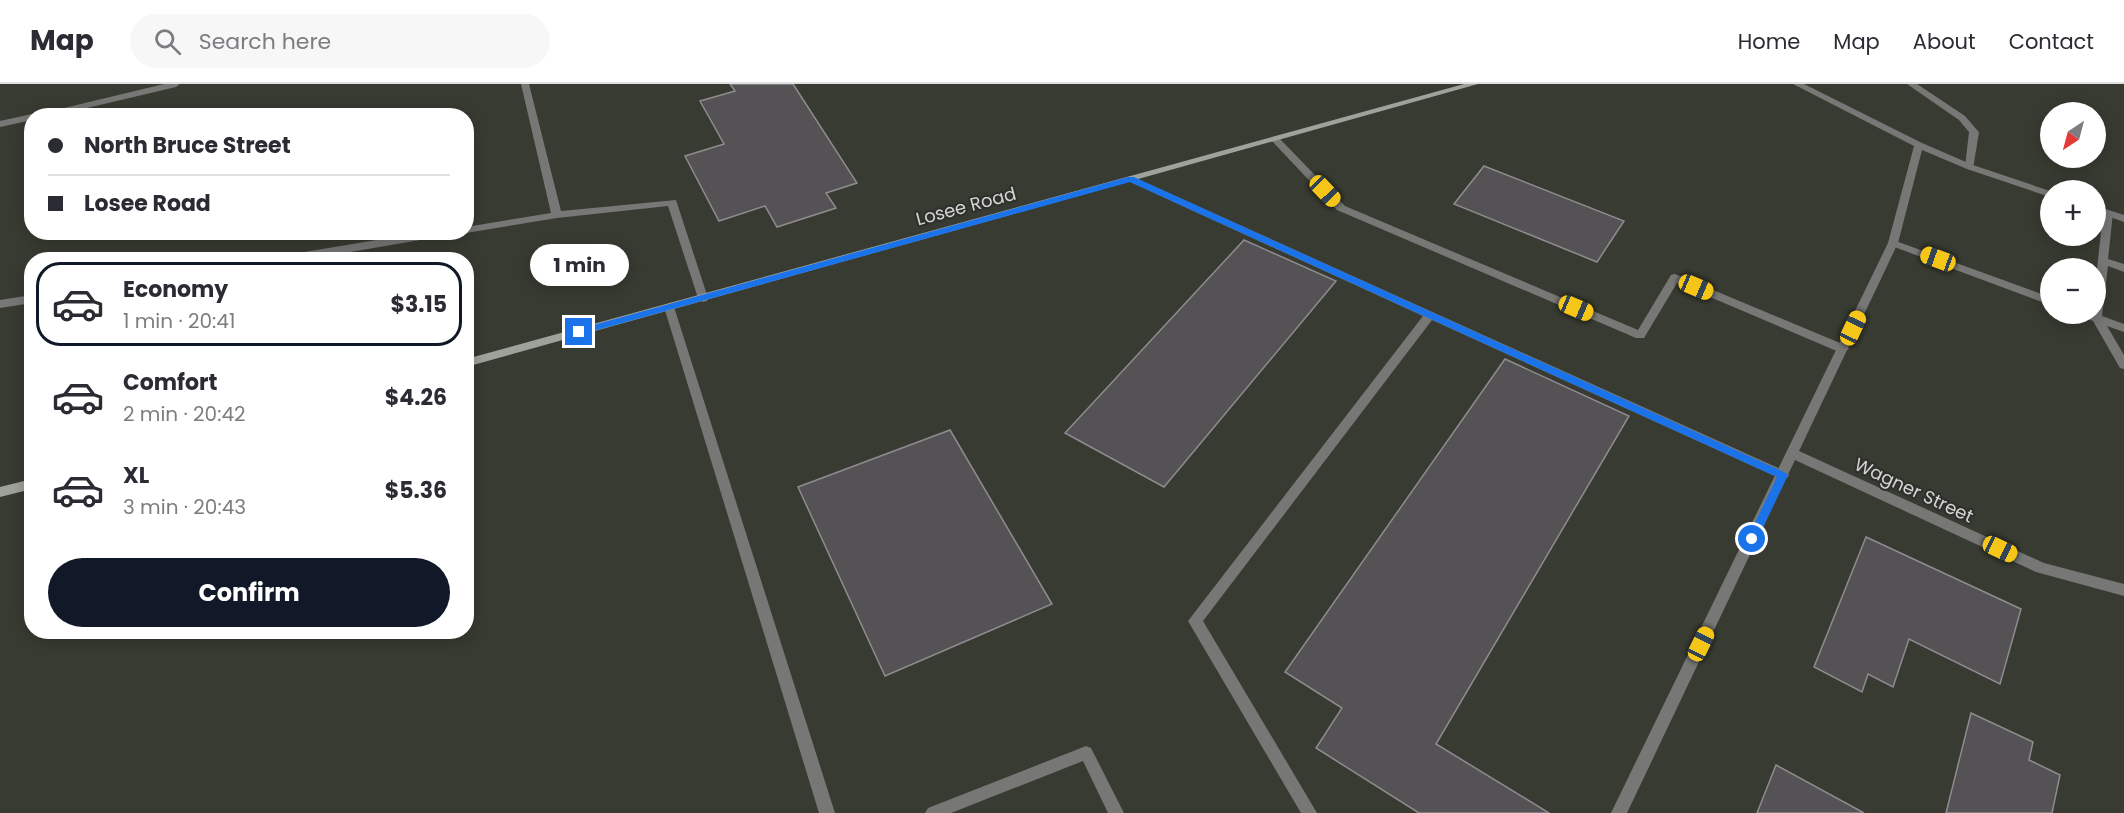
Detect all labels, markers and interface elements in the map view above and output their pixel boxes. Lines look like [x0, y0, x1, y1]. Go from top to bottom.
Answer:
search box [130, 14, 550, 68]
text: Map [30, 21, 94, 60]
icon: search [151, 25, 184, 58]
text: Search here [199, 26, 331, 57]
text: Home [1738, 27, 1800, 56]
text: Map [1833, 27, 1880, 56]
text: About [1913, 27, 1976, 56]
text: Contact [2009, 27, 2094, 56]
north arrow [2040, 102, 2106, 168]
map controls [2040, 102, 2106, 324]
text: North Bruce Street [84, 130, 291, 161]
car [1306, 172, 1344, 210]
button: + [2040, 180, 2106, 246]
street label: Losee Road [913, 181, 1019, 231]
text: Losee Road [84, 188, 211, 219]
car [1918, 244, 1958, 274]
callout: 1 min [530, 245, 628, 287]
text: 1 min [553, 251, 606, 279]
button: − [2040, 258, 2106, 324]
car [1676, 272, 1716, 302]
text: Economy [123, 274, 228, 305]
icon: car [51, 277, 105, 331]
text: $3.15 [390, 289, 447, 320]
car [1556, 293, 1596, 323]
text: 1 min · 20:41 [123, 307, 235, 335]
car [1837, 308, 1869, 348]
route end [565, 318, 592, 345]
text: Comfort [123, 367, 217, 398]
icon: car [51, 370, 105, 424]
text: $4.26 [385, 382, 447, 413]
text: 2 min · 20:42 [123, 400, 245, 428]
street label: Wagner Street [1850, 451, 1978, 529]
text: XL [123, 460, 149, 491]
icon: car [51, 463, 105, 517]
text: $5.36 [385, 475, 447, 506]
text: 3 min · 20:43 [123, 493, 246, 521]
route start [1738, 525, 1765, 552]
car [1980, 533, 2020, 565]
button: Confirm [48, 558, 450, 627]
car [1685, 624, 1717, 664]

